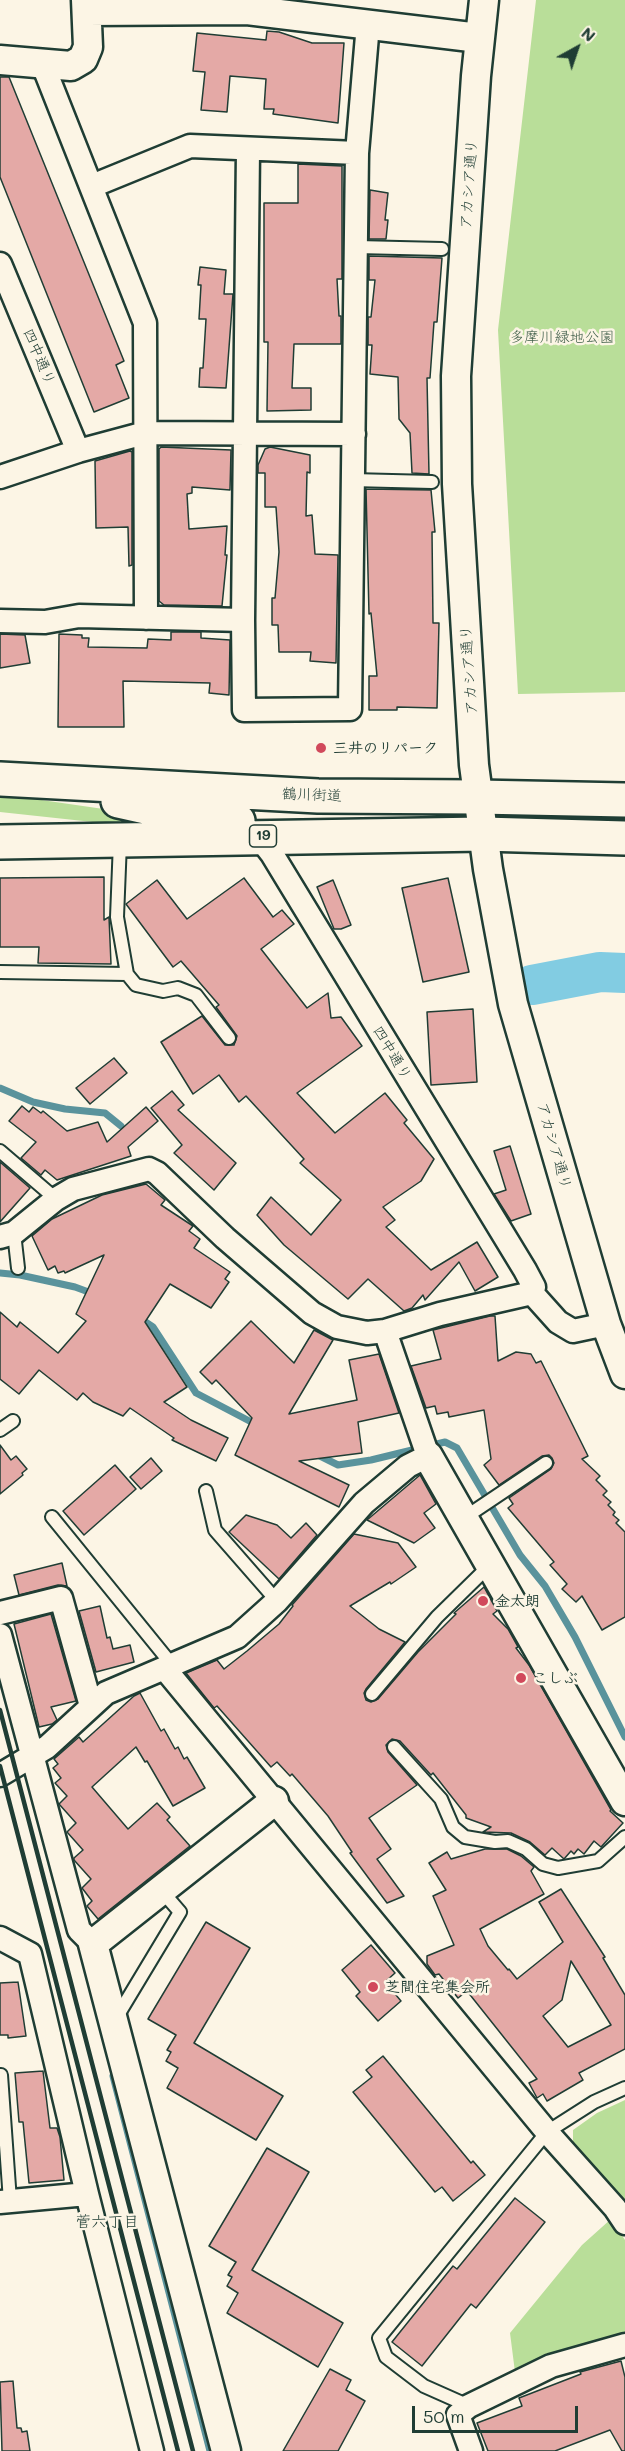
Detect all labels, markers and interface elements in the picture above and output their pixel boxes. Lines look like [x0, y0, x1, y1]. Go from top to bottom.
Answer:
north arrow [547, 18, 607, 78]
text: N [577, 22, 600, 46]
street label: アカシア通り [457, 138, 481, 230]
street label: 四中通り [19, 326, 59, 388]
park label: 多摩川緑地公園 [510, 328, 614, 346]
street label: アカシア通り [457, 624, 481, 716]
place label: 三井のリパーク [333, 739, 438, 757]
marker: 三井のリパーク [314, 741, 328, 755]
street label: 鶴川街道 [282, 785, 342, 805]
road number: 19 [250, 825, 276, 847]
street label: 四中通り [369, 1023, 415, 1083]
street label: アカシア通り [533, 1100, 575, 1192]
place label: 金太朗 [495, 1592, 540, 1610]
marker: 金太朗 [476, 1594, 490, 1608]
place label: こしぶ [533, 1669, 578, 1687]
marker: こしぶ [514, 1671, 528, 1685]
place label: 芝間住宅集会所 [385, 1978, 490, 1996]
marker: 芝間住宅集会所 [366, 1980, 380, 1994]
district label: 菅六丁目 [75, 2212, 139, 2232]
scale bar [415, 2394, 582, 2432]
text: 50 m [423, 2404, 465, 2428]

